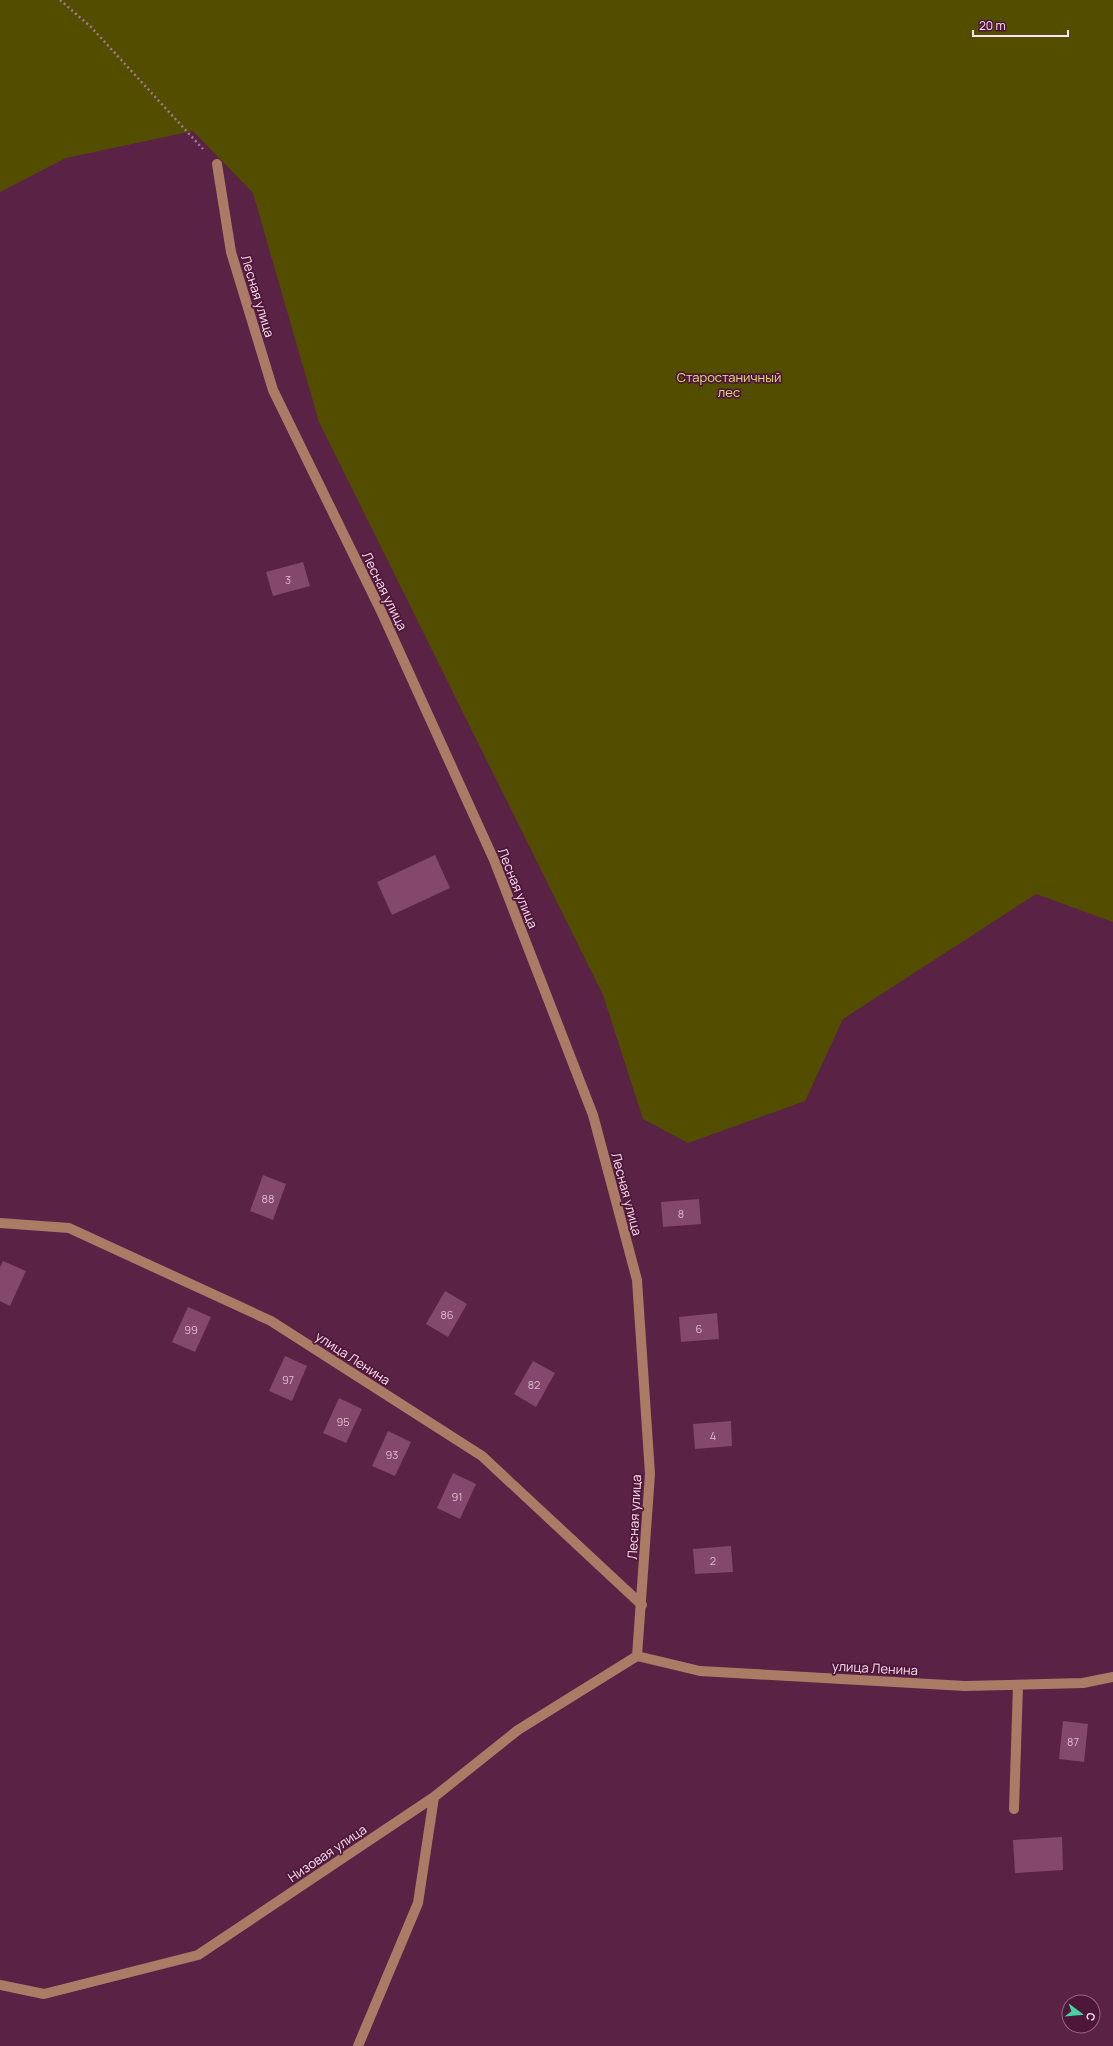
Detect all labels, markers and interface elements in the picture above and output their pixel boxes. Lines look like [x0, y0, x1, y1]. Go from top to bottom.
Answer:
scale bar [973, 12, 1068, 38]
text: 20 m [979, 17, 1006, 34]
street label: Лесная улица [237, 253, 279, 339]
park label: Старостаничный лес [677, 368, 781, 401]
street label: Лесная улица [358, 549, 412, 633]
house number: 3 [285, 572, 291, 587]
street label: Лесная улица [494, 845, 542, 931]
street label: Лесная улица [607, 1150, 647, 1238]
house number: 88 [262, 1191, 274, 1206]
house number: 8 [678, 1206, 684, 1221]
house number: 86 [440, 1307, 454, 1322]
house number: 6 [696, 1321, 703, 1336]
house number: 99 [184, 1322, 198, 1337]
street label: улица Ленина [312, 1327, 394, 1389]
house number: 97 [282, 1372, 294, 1387]
house number: 82 [528, 1377, 540, 1392]
house number: 95 [336, 1414, 350, 1429]
house number: 4 [710, 1428, 716, 1443]
house number: 93 [386, 1447, 398, 1462]
street label: Лесная улица [623, 1474, 645, 1560]
house number: 91 [451, 1489, 463, 1504]
house number: 2 [710, 1553, 716, 1568]
street label: улица Ленина [832, 1657, 918, 1679]
house number: 87 [1067, 1734, 1079, 1749]
street label: Низовая улица [284, 1820, 370, 1886]
north arrow [1061, 1994, 1101, 2034]
text: С [1083, 2011, 1099, 2023]

